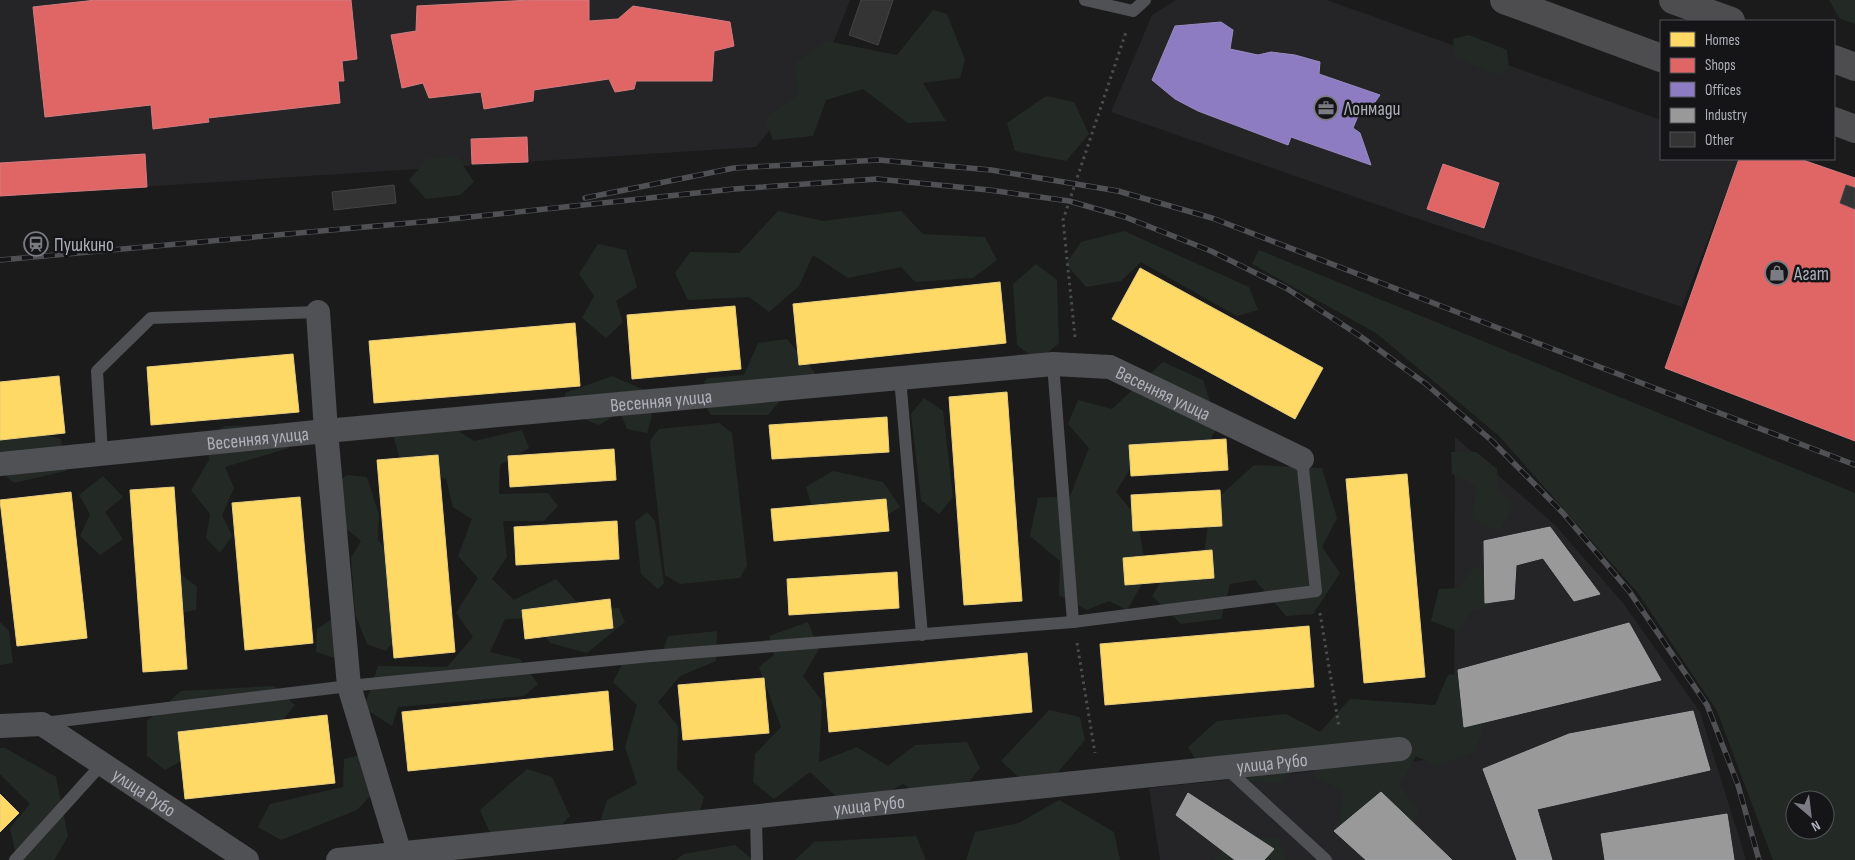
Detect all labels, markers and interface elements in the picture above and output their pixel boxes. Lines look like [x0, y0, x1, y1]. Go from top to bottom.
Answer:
legend [1660, 20, 1835, 160]
text: Homes [1705, 31, 1740, 50]
text: Shops [1705, 56, 1736, 75]
text: Offices [1705, 81, 1741, 100]
office icon: Лонмади [1313, 95, 1339, 121]
place label: Лонмади [1343, 98, 1401, 121]
text: Industry [1705, 106, 1747, 125]
text: Other [1705, 131, 1734, 150]
station icon: Пушкино [23, 231, 49, 257]
place label: Пушкино [54, 234, 114, 257]
shop icon: Агат [1764, 260, 1790, 286]
place label: Агат [1793, 263, 1829, 286]
street label: Весенняя улица [1112, 361, 1214, 426]
street label: Весенняя улица [609, 385, 713, 418]
street label: Весенняя улица [206, 423, 310, 456]
street label: улица Рубо [1235, 749, 1309, 779]
street label: улица Рубо [108, 764, 180, 823]
north arrow [1785, 790, 1835, 840]
street label: улица Рубо [833, 791, 906, 821]
text: N [1809, 817, 1823, 835]

